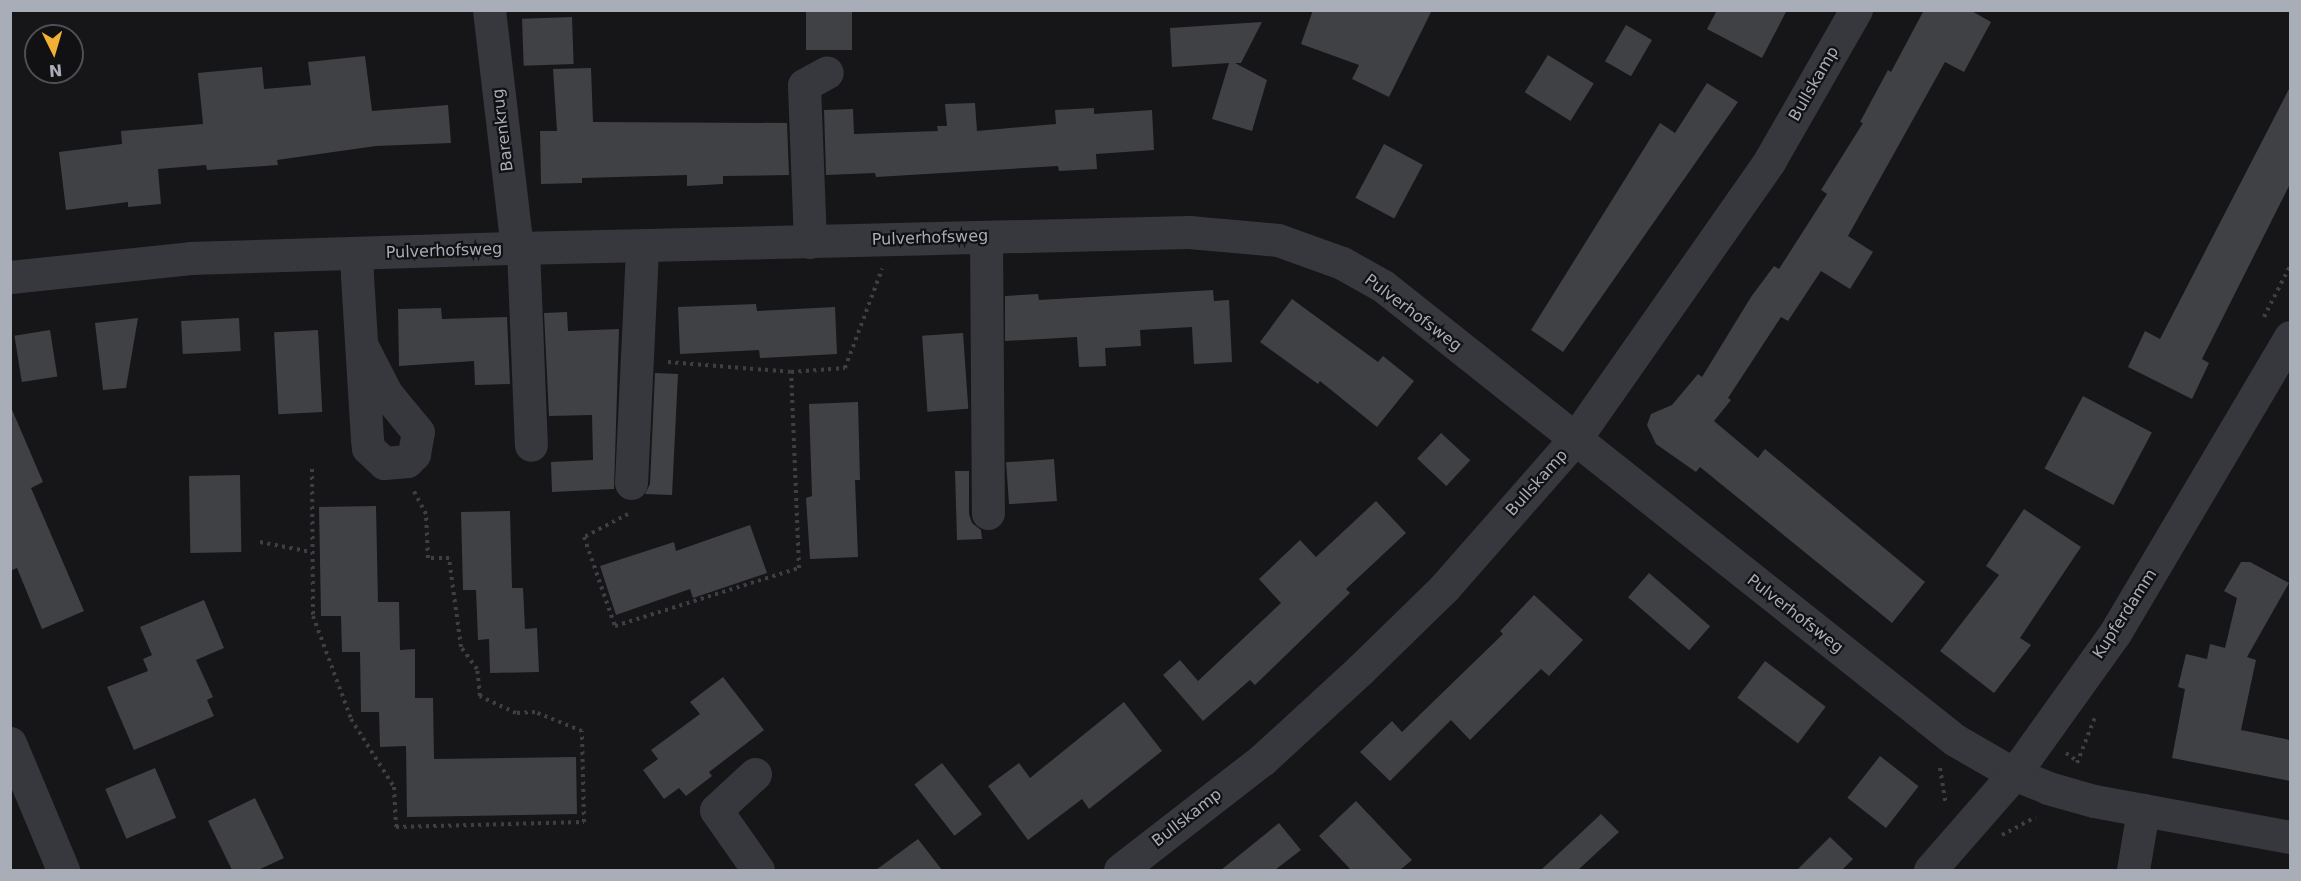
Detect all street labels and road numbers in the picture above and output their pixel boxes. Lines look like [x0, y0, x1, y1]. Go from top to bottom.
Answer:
street label: Bullskamp [1785, 43, 1843, 125]
street label: Barenkrug [488, 88, 518, 172]
street label: Pulverhofsweg [871, 226, 989, 250]
street label: Pulverhofsweg [385, 239, 503, 263]
street label: Pulverhofsweg [1361, 270, 1465, 356]
street label: Bullskamp [1502, 446, 1572, 520]
street label: Kupferdamm [2089, 566, 2161, 662]
street label: Pulverhofsweg [1743, 571, 1847, 657]
street label: Bullskamp [1148, 785, 1226, 851]

